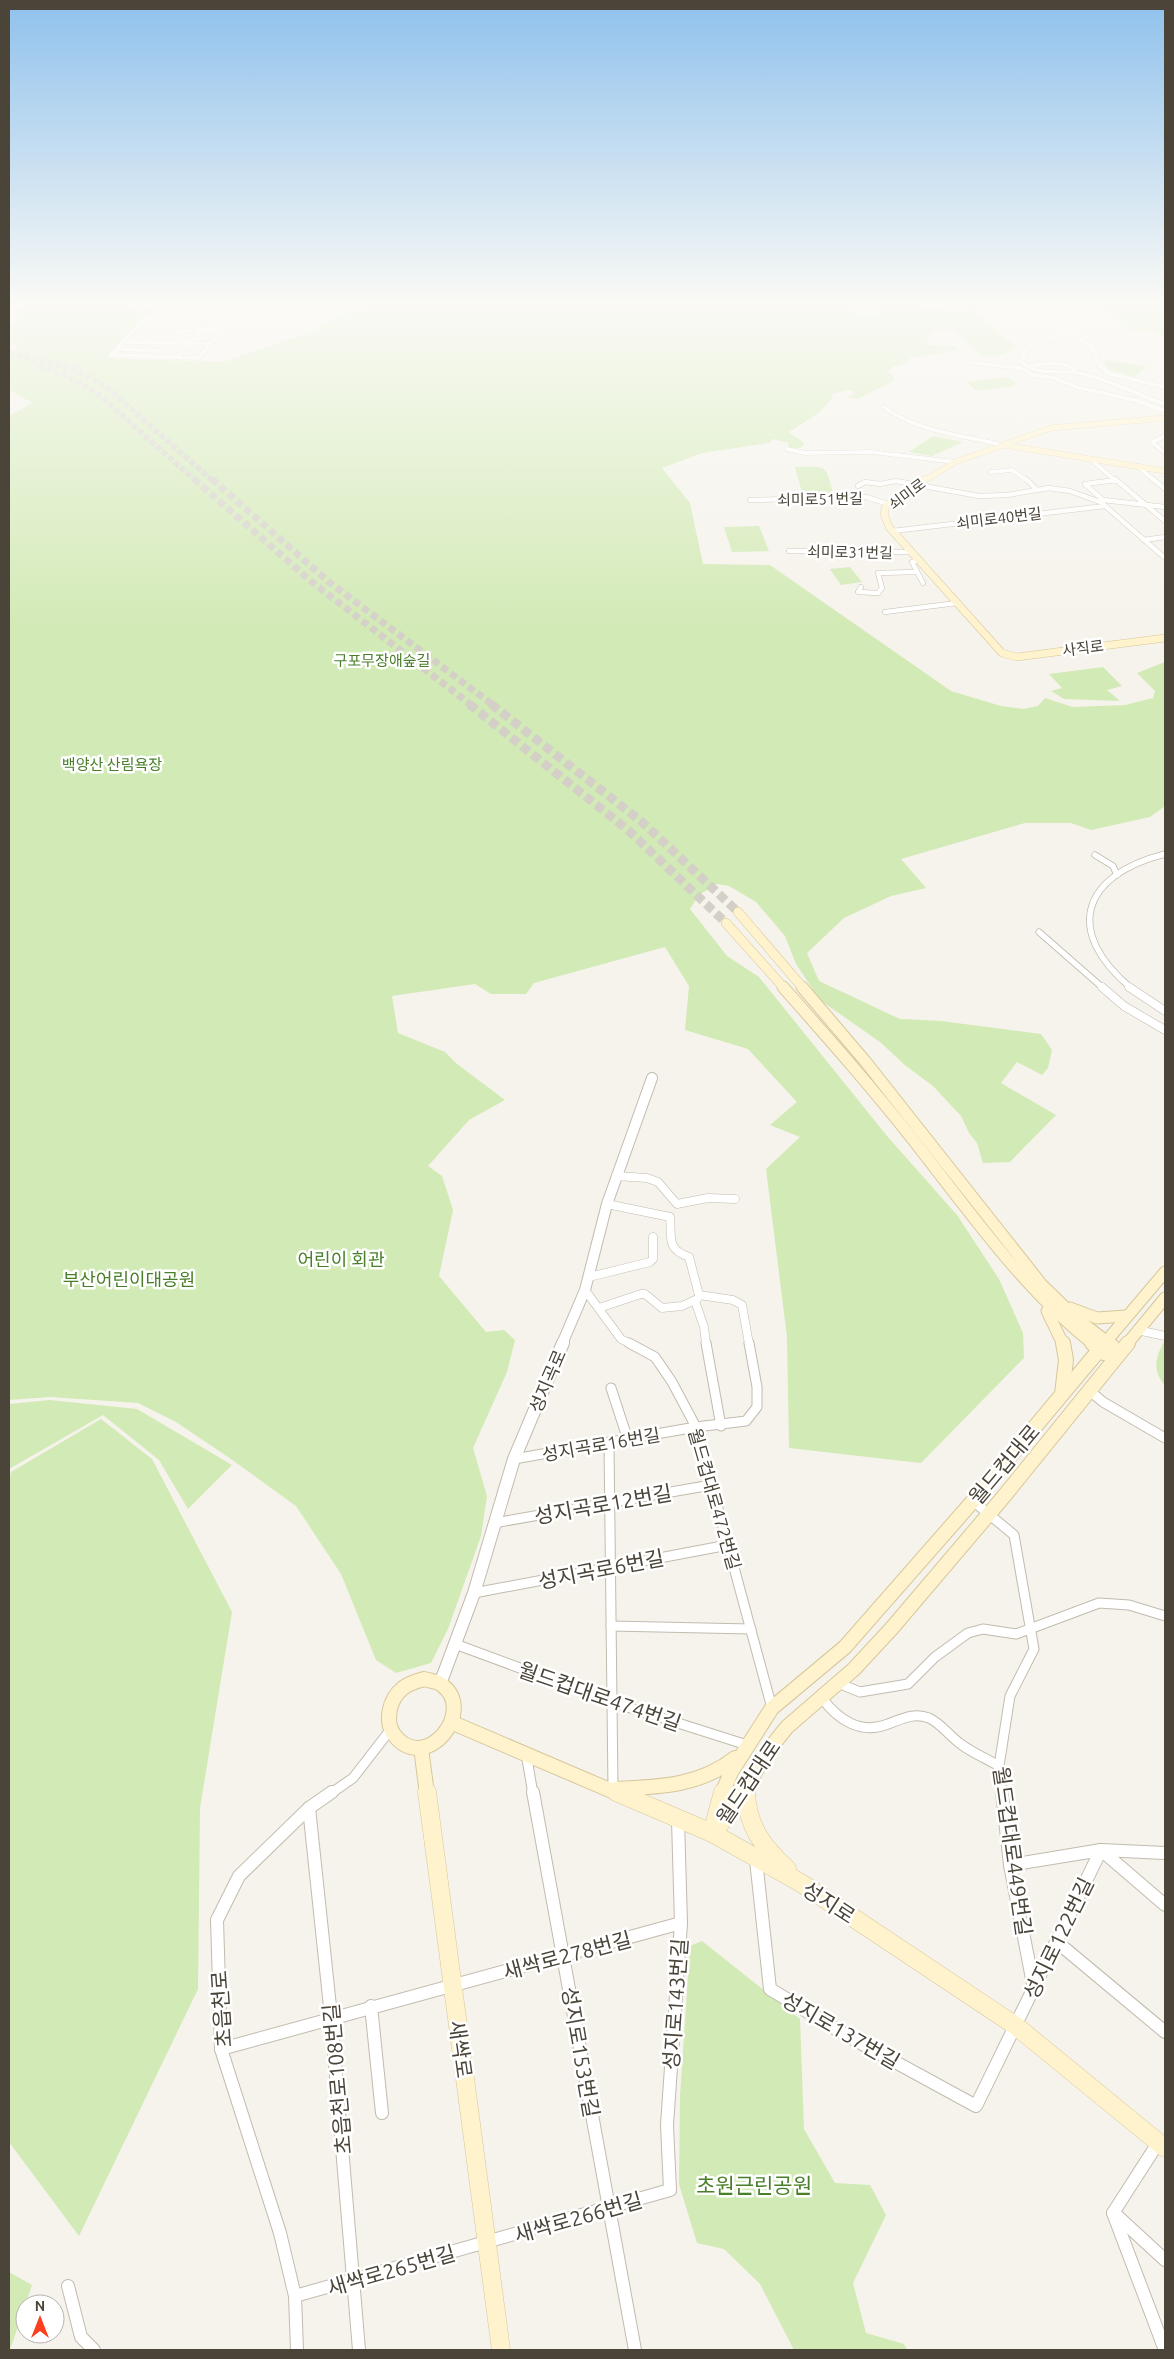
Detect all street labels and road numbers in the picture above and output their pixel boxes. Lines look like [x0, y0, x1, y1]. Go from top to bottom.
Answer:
street label: 쇠미로 [885, 475, 929, 513]
street label: 쇠미로51번길 [777, 490, 863, 508]
street label: 쇠미로40번길 [955, 504, 1043, 532]
street label: 쇠미로31번길 [807, 543, 893, 561]
street label: 사직로 [1061, 637, 1105, 659]
street label: 성지곡로 [525, 1347, 569, 1415]
street label: 월드컵대로 [964, 1419, 1044, 1509]
street label: 성지곡로16번길 [540, 1424, 662, 1464]
street label: 월드컵대로472번길 [685, 1426, 745, 1572]
street label: 성지곡로12번길 [532, 1480, 674, 1528]
street label: 성지곡로6번길 [536, 1545, 666, 1593]
street label: 월드컵대로474번길 [515, 1657, 685, 1735]
street label: 월드컵대로 [711, 1735, 785, 1829]
street label: 월드컵대로449번길 [989, 1765, 1037, 1937]
street label: 성지로122번길 [1018, 1873, 1098, 2003]
street label: 성지로 [798, 1876, 860, 1928]
street label: 새싹로278번길 [500, 1926, 634, 1984]
street label: 성지로143번길 [658, 1937, 692, 2071]
street label: 초읍천로 [206, 1970, 236, 2048]
street label: 성지로153번길 [558, 1985, 604, 2119]
street label: 성지로137번길 [778, 1987, 904, 2073]
street label: 초읍천로108번길 [318, 2003, 356, 2155]
street label: 새싹로 [445, 2019, 477, 2079]
street label: 새싹로266번길 [511, 2187, 645, 2247]
street label: 새싹로265번길 [324, 2240, 458, 2300]

